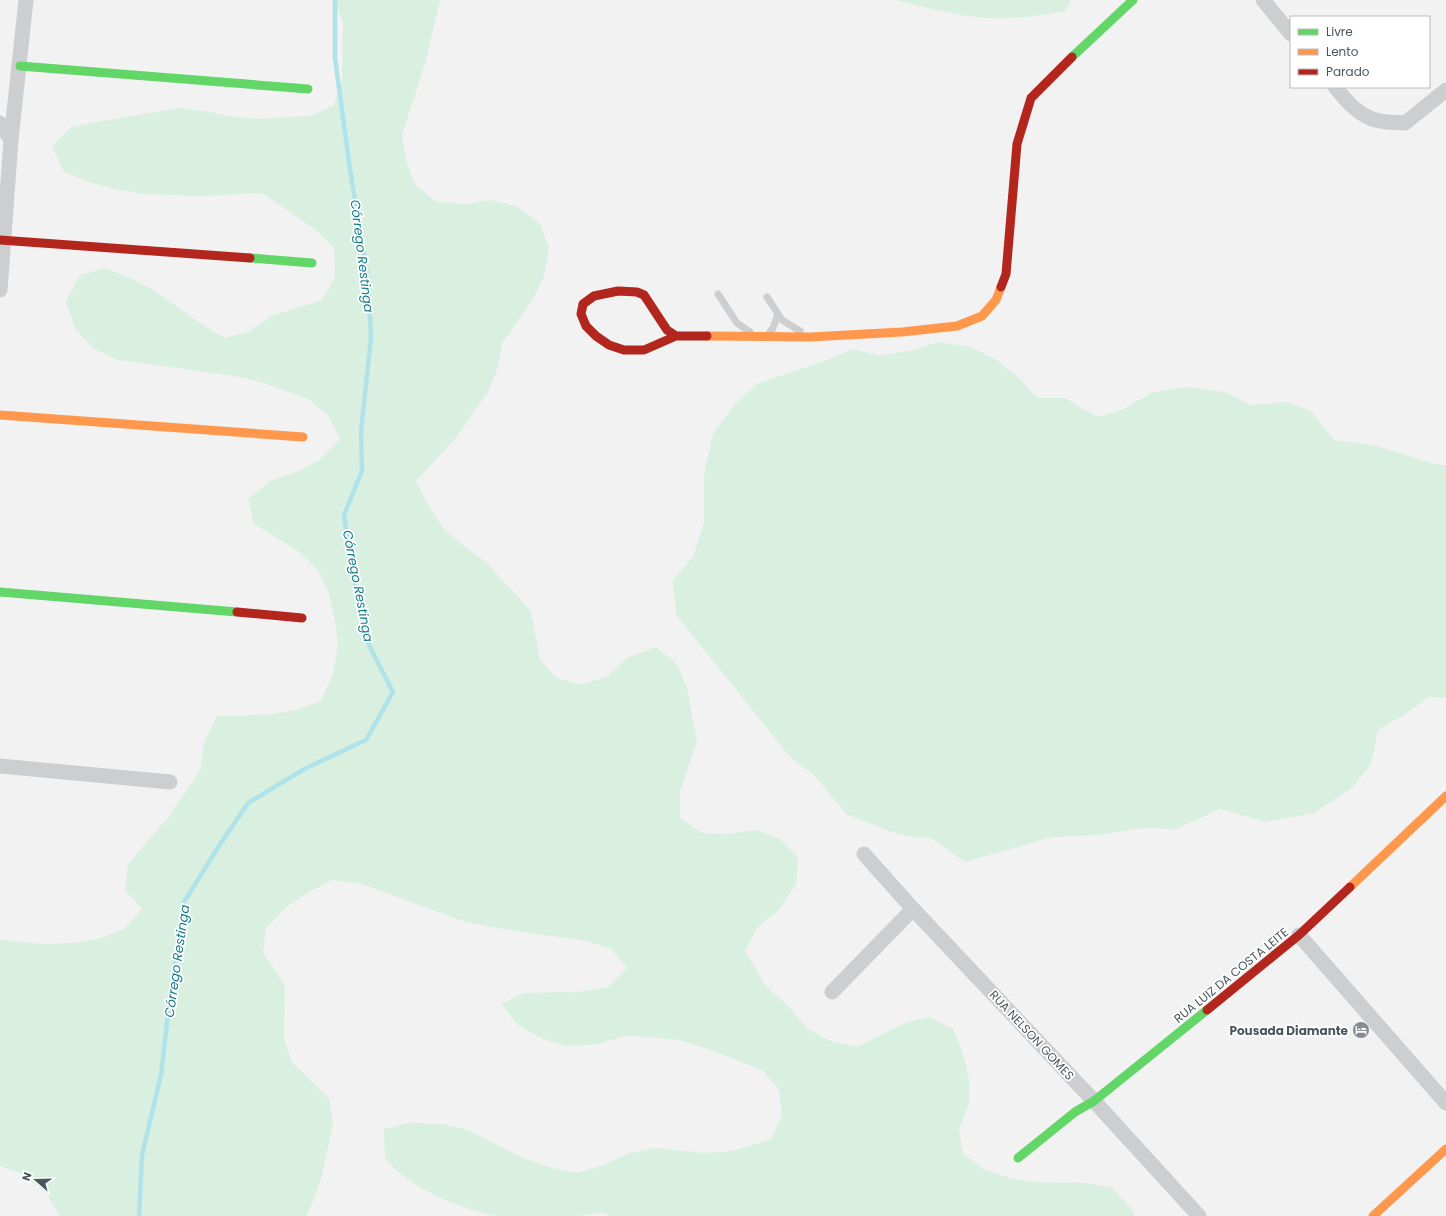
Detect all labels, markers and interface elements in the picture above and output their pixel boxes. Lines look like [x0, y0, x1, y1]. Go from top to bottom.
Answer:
legend [1290, 16, 1430, 88]
text: Livre [1326, 23, 1353, 40]
text: Lento [1326, 43, 1359, 60]
text: Parado [1326, 63, 1370, 80]
water label: Córrego Restinga [346, 198, 378, 314]
water label: Córrego Restinga [338, 528, 378, 644]
water label: Córrego Restinga [160, 903, 194, 1019]
street label: RUA LUIZ DA COSTA LEITE [1170, 923, 1292, 1027]
street label: RUA NELSON GOMES [986, 986, 1078, 1084]
hotel icon: Pousada Diamante [1351, 1020, 1371, 1040]
place label: Pousada Diamante [1229, 1022, 1349, 1039]
north arrow [16, 1160, 56, 1200]
text: N [18, 1170, 36, 1183]

